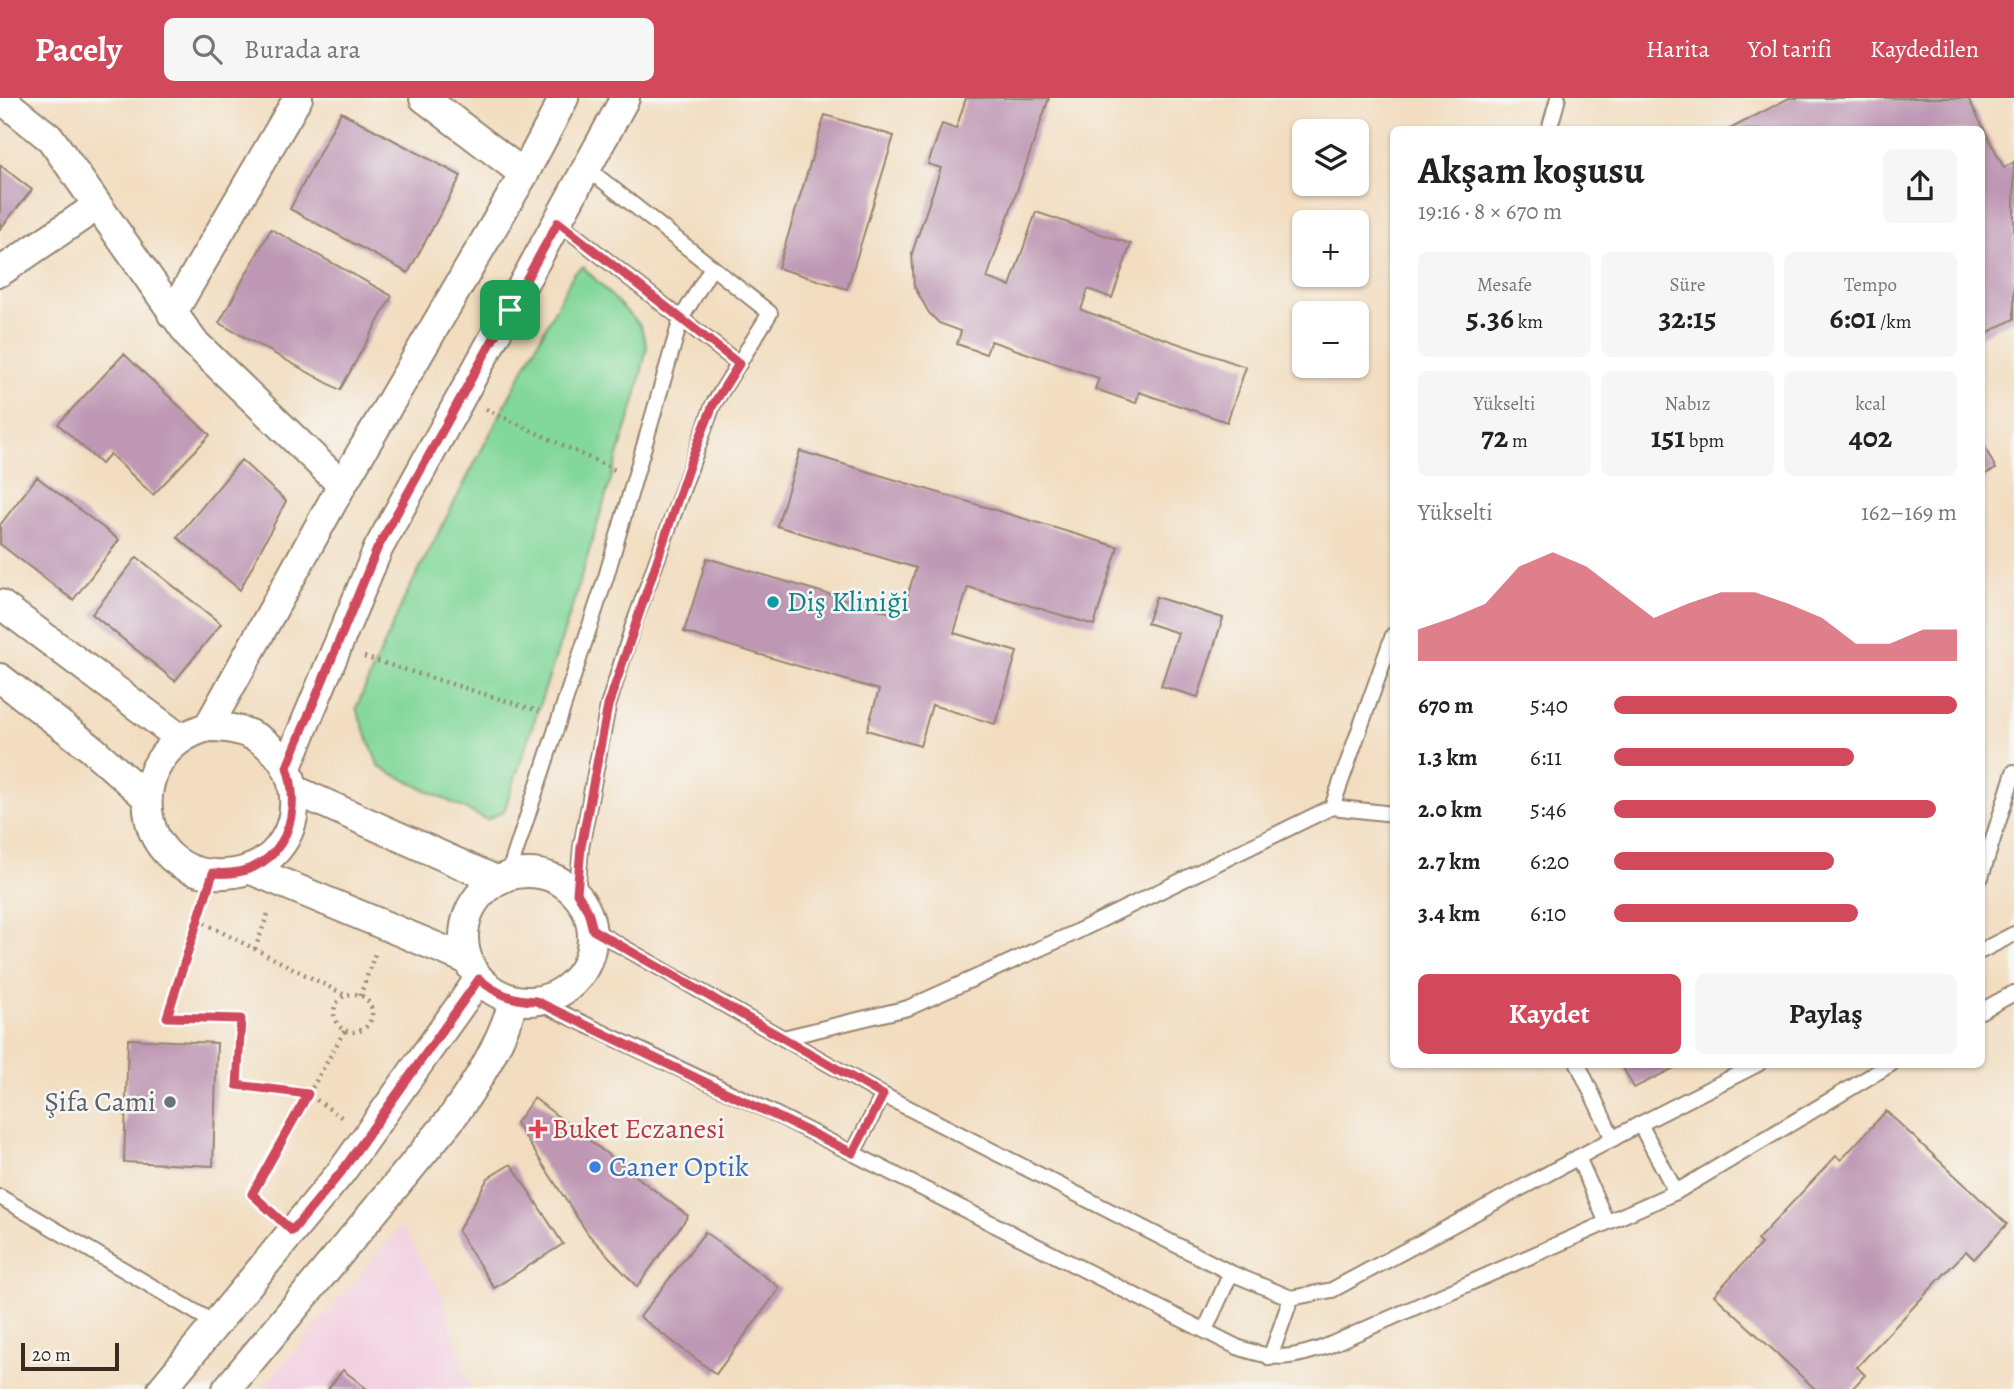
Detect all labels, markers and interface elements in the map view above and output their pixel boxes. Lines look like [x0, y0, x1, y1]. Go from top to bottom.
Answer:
search box [164, 18, 654, 81]
text: Pacely [35, 27, 122, 72]
icon: search [188, 30, 226, 68]
text: Burada ara [244, 32, 361, 67]
text: Harita [1646, 33, 1710, 65]
text: Yol tarifi [1748, 33, 1832, 65]
text: Kaydedilen [1870, 33, 1979, 65]
map controls [1292, 119, 1369, 378]
button: layers [1292, 119, 1369, 196]
text: Akşam koşusu [1418, 144, 1645, 196]
button: share [1883, 149, 1957, 223]
text: 19:16 · 8 × 670 m [1418, 196, 1562, 227]
button: + [1292, 210, 1369, 287]
text: Mesafe [1477, 272, 1532, 298]
text: Süre [1670, 272, 1705, 298]
text: Tempo [1844, 272, 1897, 298]
pin [480, 280, 540, 340]
icon: arrive [491, 291, 529, 329]
text: 5.36 [1466, 298, 1514, 338]
text: 32:15 [1658, 298, 1717, 338]
text: 6:01 [1829, 298, 1876, 338]
button: − [1292, 301, 1369, 378]
text: km [1514, 309, 1543, 335]
text: /km [1876, 309, 1912, 335]
text: Yükselti [1474, 391, 1535, 417]
text: Nabız [1665, 391, 1710, 417]
text: kcal [1855, 391, 1886, 417]
text: 72 [1481, 417, 1508, 457]
text: 151 [1651, 417, 1685, 457]
text: 402 [1849, 417, 1892, 457]
text: m [1508, 428, 1528, 454]
text: bpm [1685, 428, 1724, 454]
text: Yükselti [1418, 497, 1493, 528]
text: 162–169 m [1861, 497, 1957, 528]
place label: Diş Kliniği [787, 583, 909, 621]
marker: Diş Kliniği [765, 594, 781, 610]
text: 670 m [1418, 690, 1473, 721]
text: 5:40 [1530, 690, 1568, 721]
text: 1.3 km [1418, 742, 1478, 773]
text: 6:11 [1530, 742, 1562, 773]
text: 2.0 km [1418, 794, 1482, 825]
text: 5:46 [1530, 794, 1566, 825]
text: 2.7 km [1418, 846, 1480, 877]
text: 6:20 [1530, 846, 1569, 877]
text: 3.4 km [1418, 898, 1480, 929]
text: 6:10 [1530, 898, 1566, 929]
button: Kaydet [1418, 974, 1681, 1054]
button: Paylaş [1695, 974, 1957, 1054]
place label: Şifa Cami [44, 1083, 156, 1121]
marker: Şifa Cami [162, 1094, 178, 1110]
place label: Buket Eczanesi [552, 1110, 725, 1148]
marker: Buket Eczanesi [530, 1121, 546, 1137]
place label: Caner Optik [609, 1148, 749, 1186]
marker: Caner Optik [587, 1159, 603, 1175]
scale bar [21, 1340, 119, 1372]
text: 20 m [32, 1342, 71, 1368]

